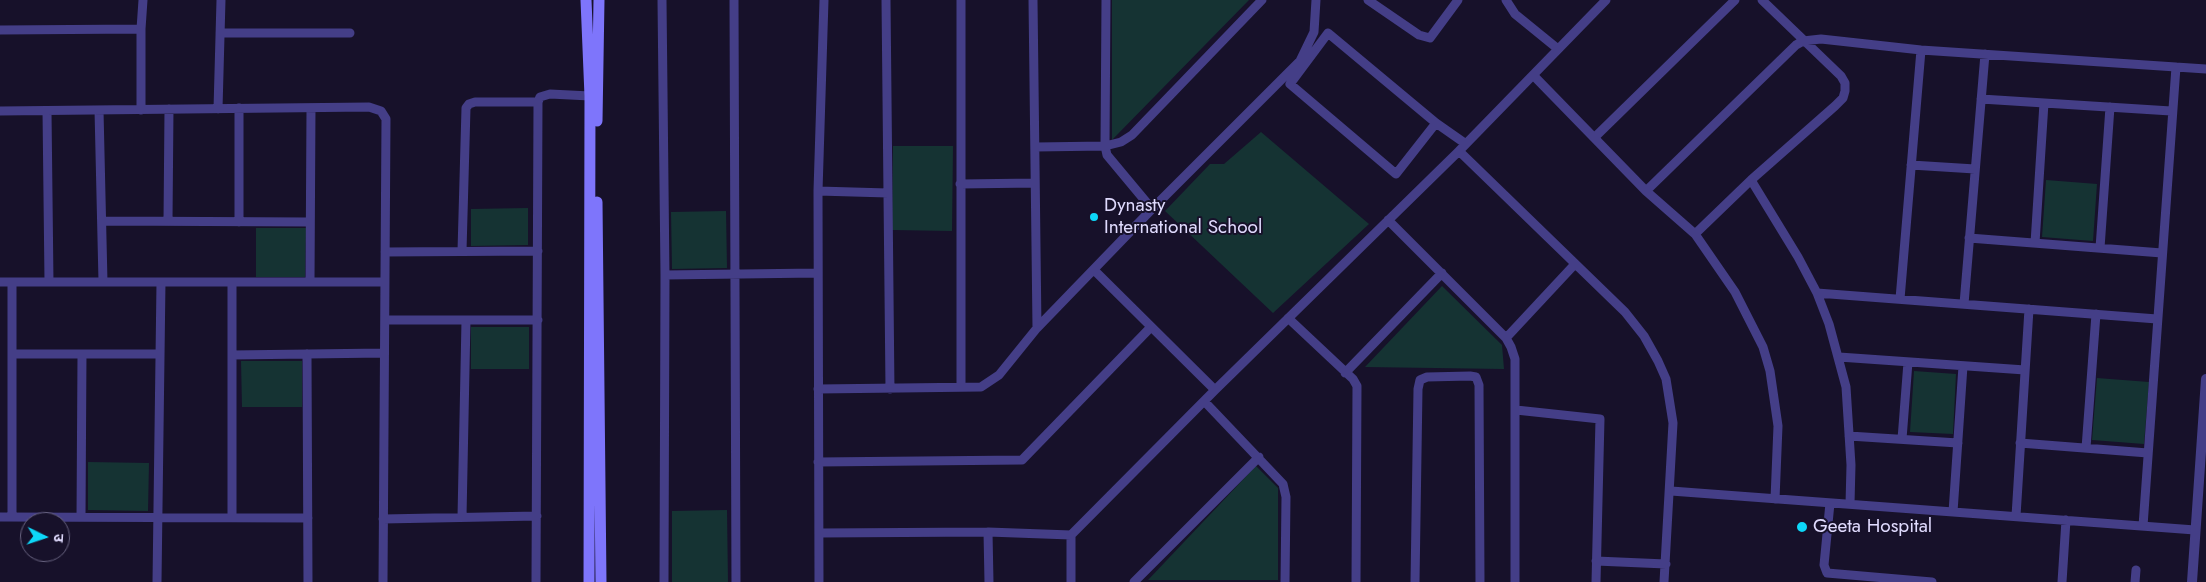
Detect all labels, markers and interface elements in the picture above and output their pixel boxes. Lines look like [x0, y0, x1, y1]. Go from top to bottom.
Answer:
place label: Dynasty International School [1104, 195, 1262, 239]
marker: Dynasty International School [1088, 211, 1100, 223]
north arrow [20, 512, 70, 562]
place label: Geeta Hospital [1813, 516, 1932, 538]
marker: Geeta Hospital [1795, 520, 1809, 534]
text: उ [49, 533, 69, 543]

